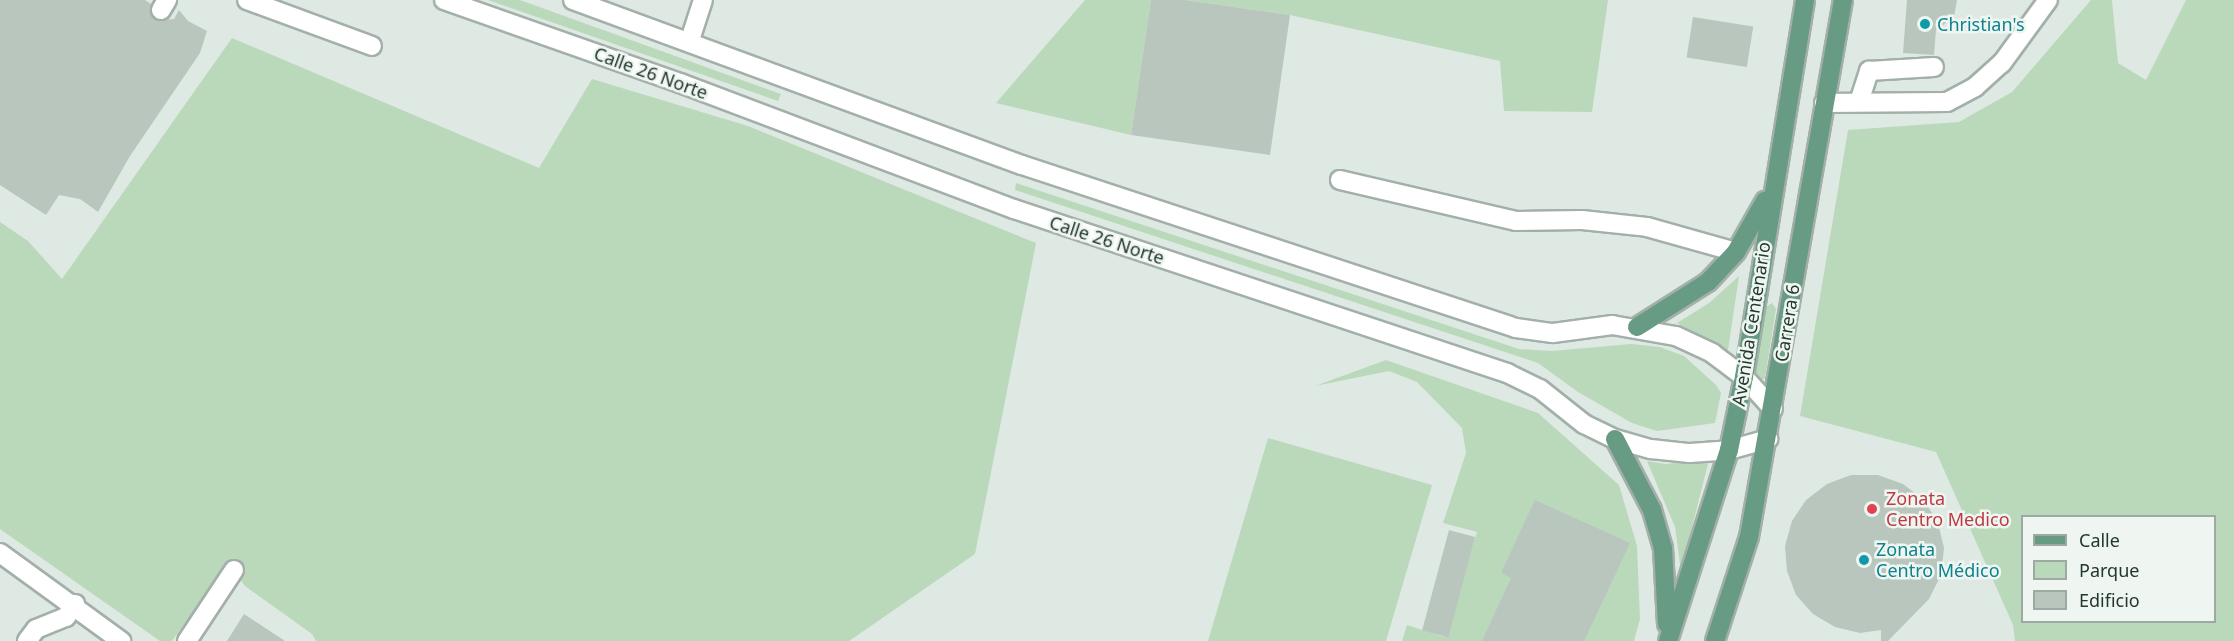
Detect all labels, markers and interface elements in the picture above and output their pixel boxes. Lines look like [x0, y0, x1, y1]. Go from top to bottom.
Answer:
place label: Christian's [1937, 13, 2025, 35]
marker: Christian's [1918, 17, 1932, 31]
street label: Calle 26 Norte [591, 42, 711, 104]
street label: Calle 26 Norte [1047, 211, 1167, 269]
street label: Avenida Centenario [1727, 240, 1775, 408]
street label: Carrera 6 [1770, 283, 1804, 363]
place label: Zonata Centro Medico [1886, 488, 2010, 530]
marker: Zonata Centro Medico [1863, 500, 1881, 518]
legend [2021, 515, 2216, 623]
text: Calle [2079, 528, 2120, 552]
place label: Zonata Centro Médico [1876, 539, 2000, 582]
marker: Zonata Centro Médico [1857, 553, 1871, 567]
text: Parque [2079, 558, 2139, 582]
text: Edificio [2079, 588, 2140, 612]

